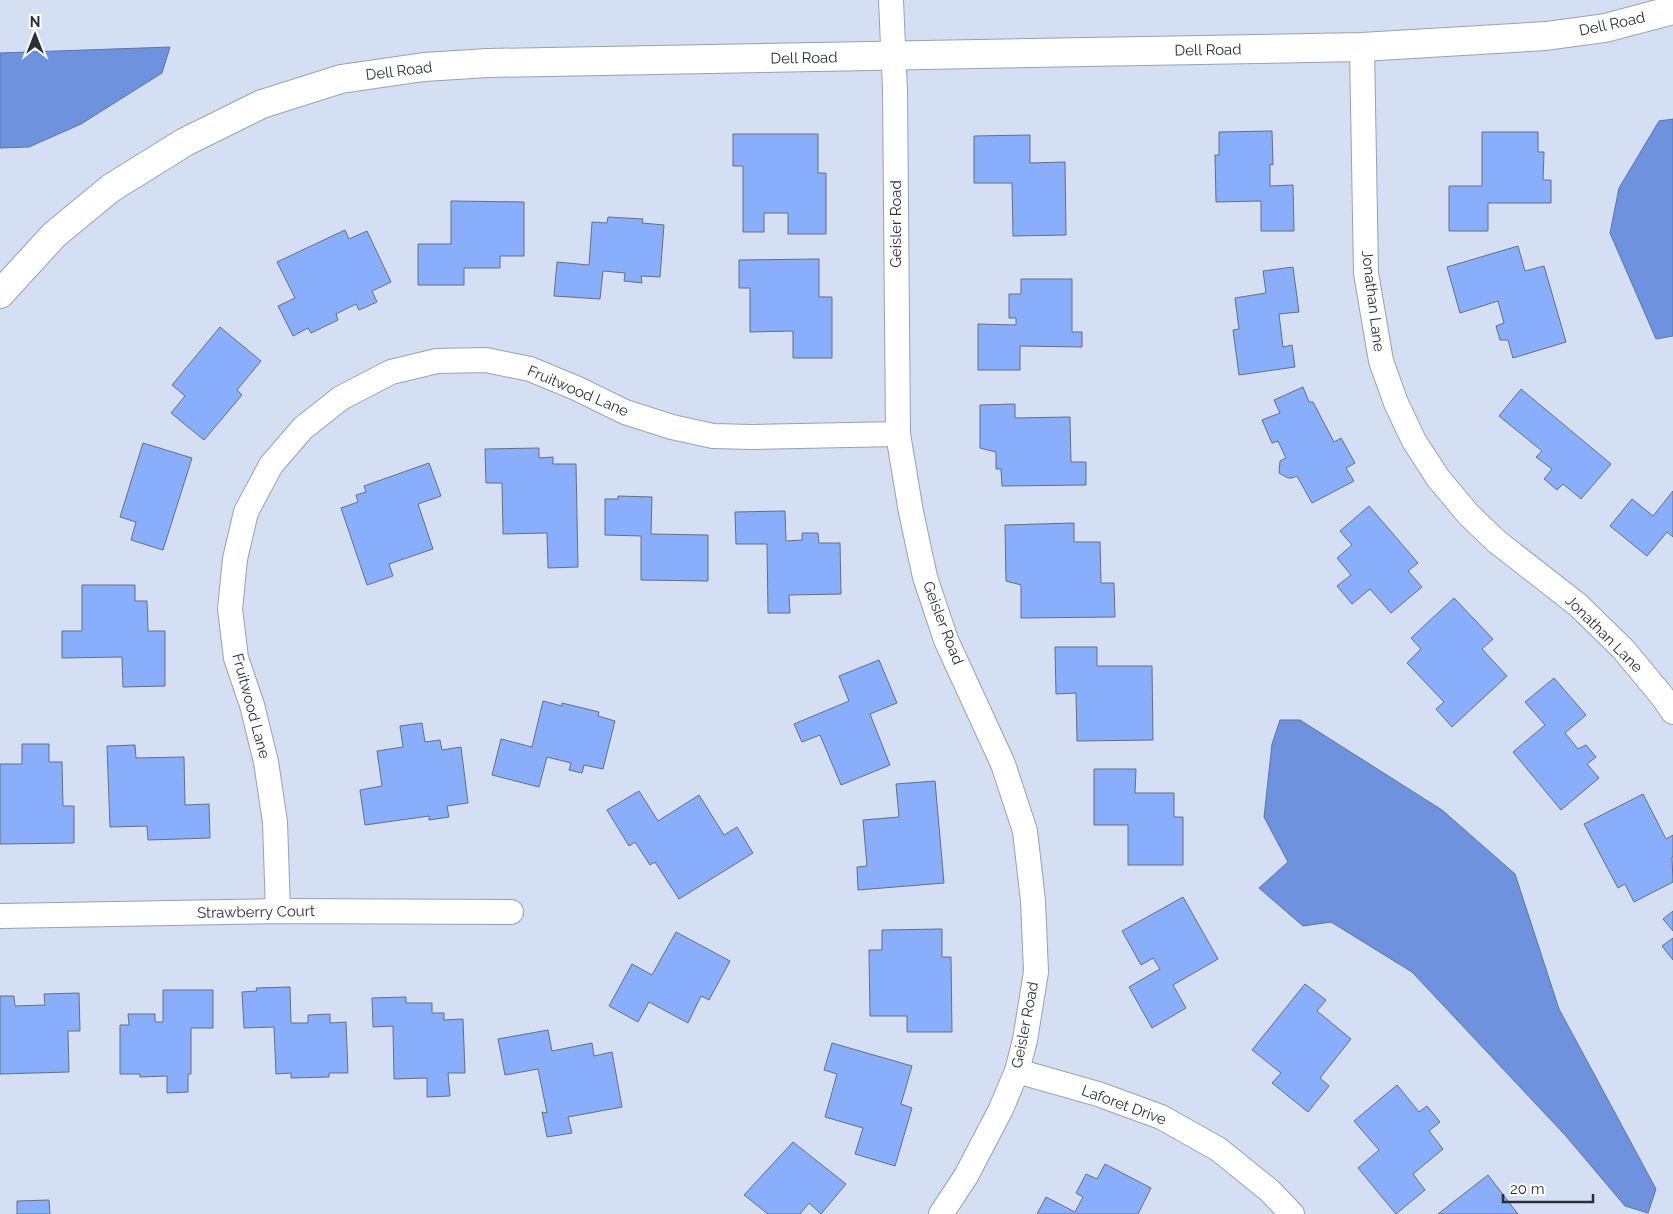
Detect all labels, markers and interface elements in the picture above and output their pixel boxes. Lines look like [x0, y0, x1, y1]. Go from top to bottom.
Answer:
street label: Dell Road [1577, 8, 1647, 40]
north arrow [10, 10, 60, 60]
text: N [30, 14, 40, 30]
street label: Dell Road [1174, 40, 1242, 60]
street label: Dell Road [770, 48, 838, 68]
street label: Dell Road [365, 58, 433, 84]
street label: Geisler Road [887, 180, 905, 268]
street label: Jonathan Lane [1358, 249, 1388, 353]
street label: Fruitwood Lane [525, 362, 631, 420]
street label: Geisler Road [919, 579, 967, 667]
street label: Jonathan Lane [1562, 592, 1647, 677]
street label: Fruitwood Lane [228, 651, 274, 761]
street label: Strawberry Court [197, 902, 315, 922]
street label: Geisler Road [1008, 980, 1042, 1070]
street label: Laforet Drive [1079, 1081, 1169, 1129]
scale bar [1503, 1172, 1593, 1204]
text: 20 m [1510, 1180, 1545, 1198]

